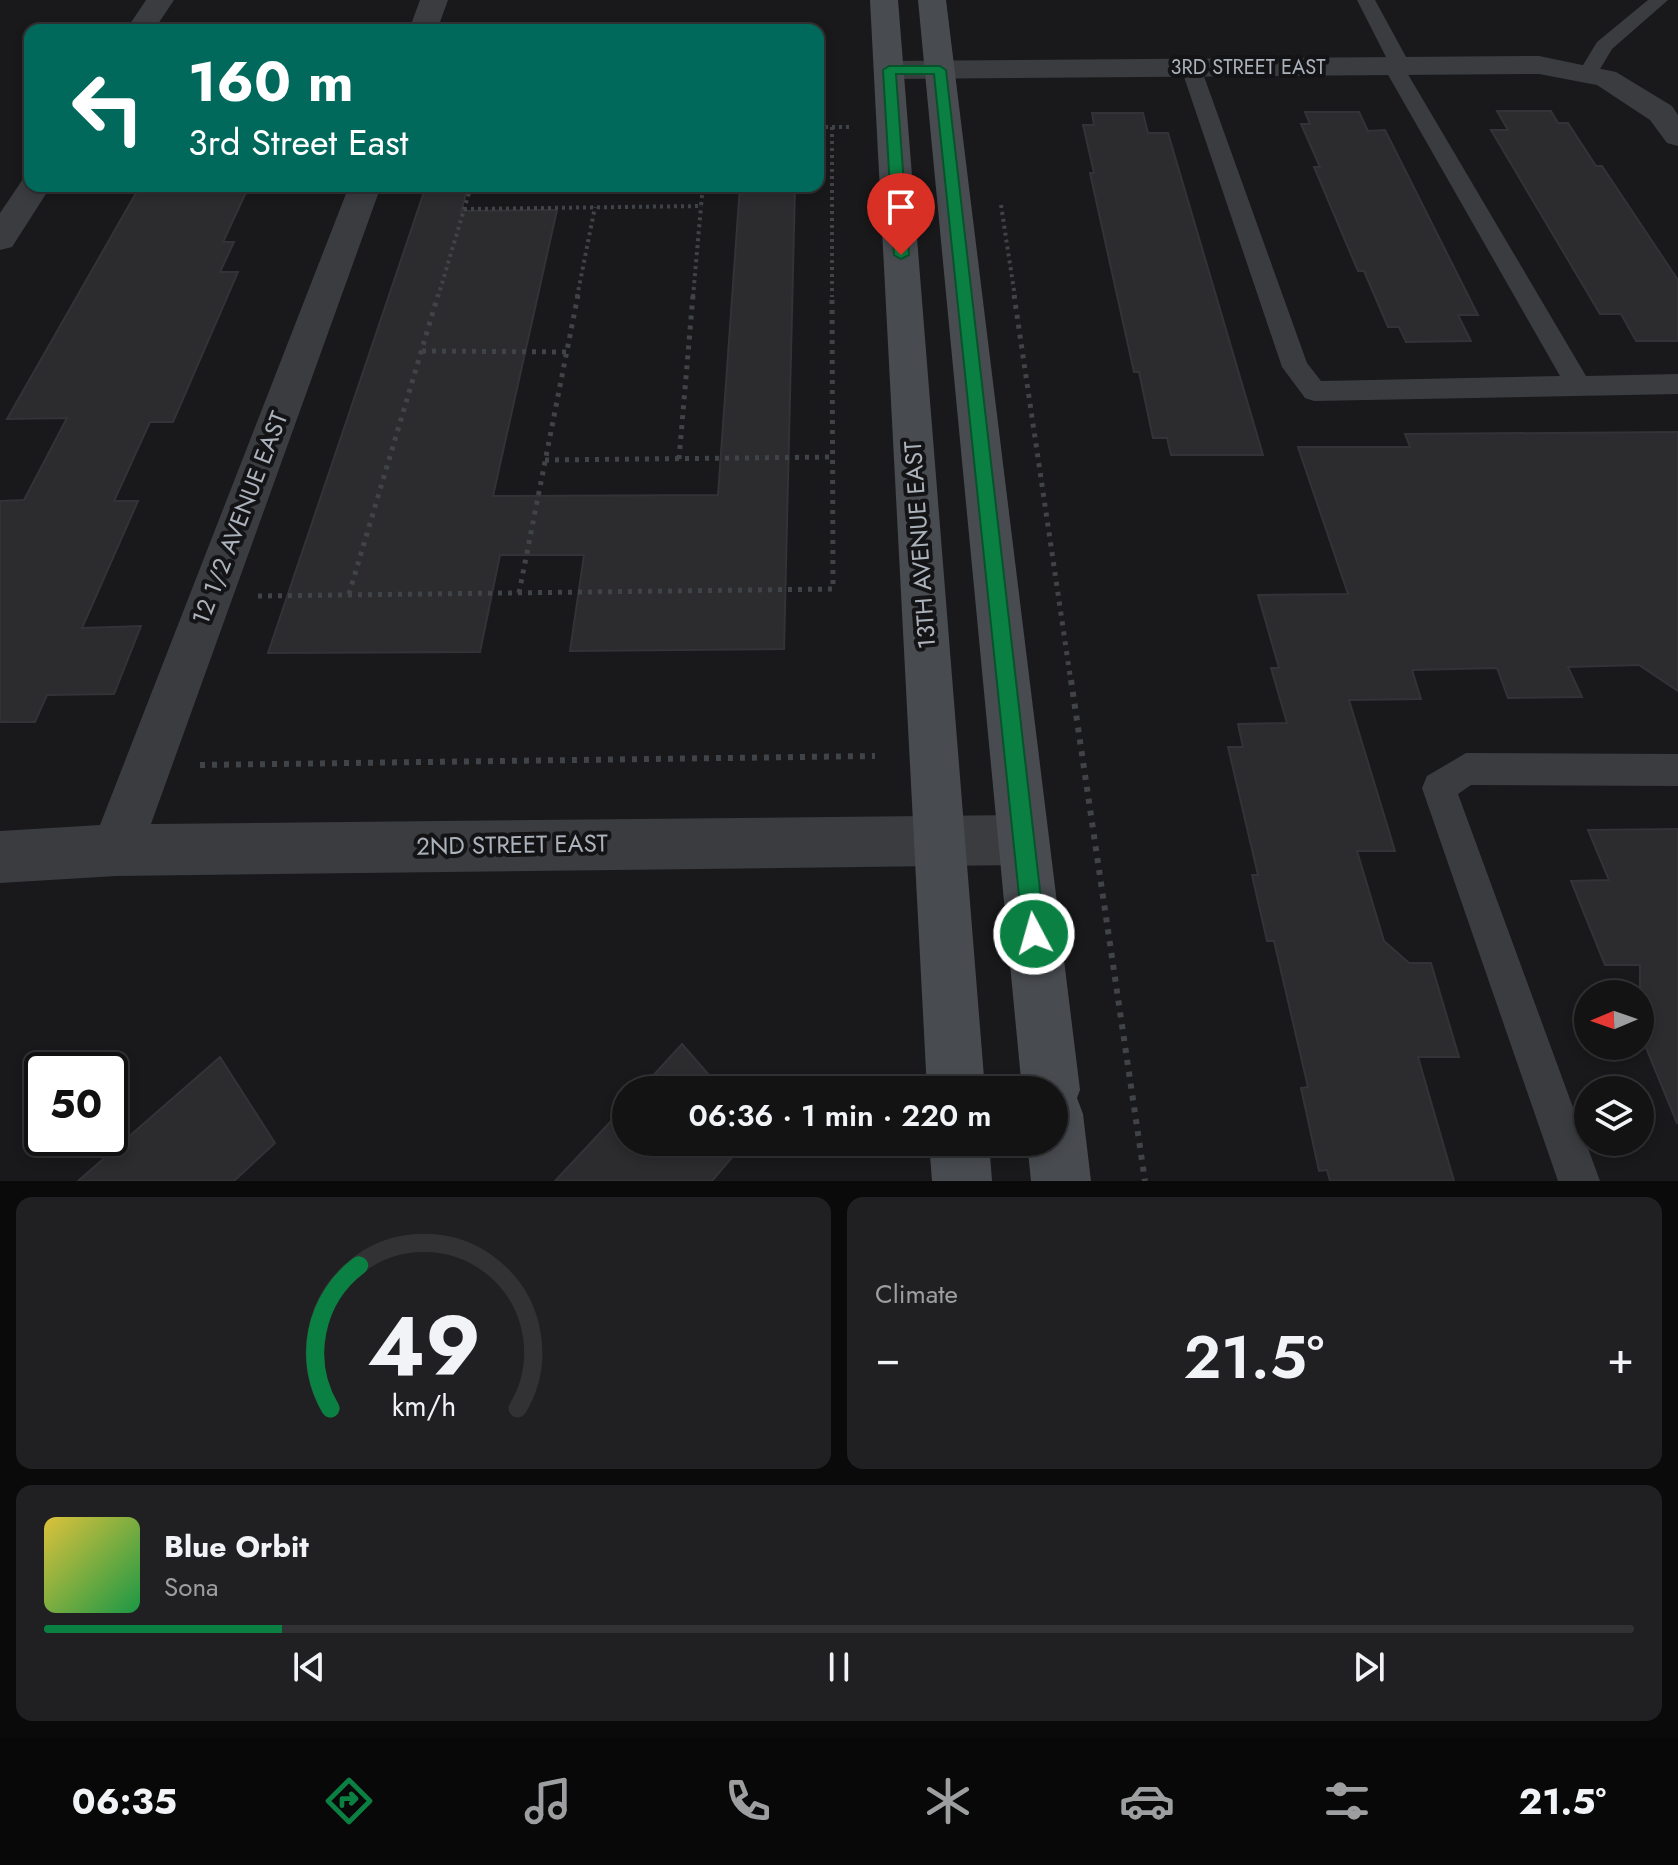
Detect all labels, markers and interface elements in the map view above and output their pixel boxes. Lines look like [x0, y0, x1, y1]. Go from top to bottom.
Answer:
text: 160 m [188, 41, 354, 122]
street label: 3RD STREET EAST [1171, 53, 1326, 82]
icon: left [56, 56, 160, 160]
text: 3rd Street East [188, 116, 408, 168]
pin [867, 173, 935, 255]
icon: arrive [879, 185, 923, 229]
street label: 12 1/2 AVENUE EAST [183, 406, 296, 629]
street label: 13TH AVENUE EAST [895, 440, 944, 650]
street label: 2ND STREET EAST [416, 825, 608, 864]
position arrow [992, 892, 1076, 976]
north arrow [1574, 980, 1654, 1060]
map controls [1574, 980, 1654, 1156]
speed limit sign: 50 [24, 1052, 128, 1156]
button: layers [1574, 1076, 1654, 1156]
text: 06:36 · 1 min · 220 m [688, 1094, 992, 1137]
text: Climate [875, 1275, 958, 1313]
text: 49 [367, 1286, 480, 1406]
text: 21.5° [1184, 1314, 1324, 1401]
text: − [875, 1326, 901, 1390]
text: + [1607, 1326, 1634, 1390]
text: km/h [391, 1385, 456, 1427]
text: Blue Orbit [164, 1525, 309, 1568]
text: Sona [164, 1568, 219, 1606]
icon: previous [287, 1645, 331, 1689]
icon: pause [817, 1645, 861, 1689]
icon: next [1347, 1645, 1391, 1689]
icon: directions [321, 1773, 377, 1829]
icon: music [520, 1773, 576, 1829]
icon: phone [720, 1773, 776, 1829]
icon: climate [920, 1773, 976, 1829]
icon: car [1119, 1773, 1175, 1829]
icon: filters [1319, 1773, 1375, 1829]
text: 06:35 [72, 1775, 177, 1827]
text: 21.5° [1519, 1775, 1606, 1827]

